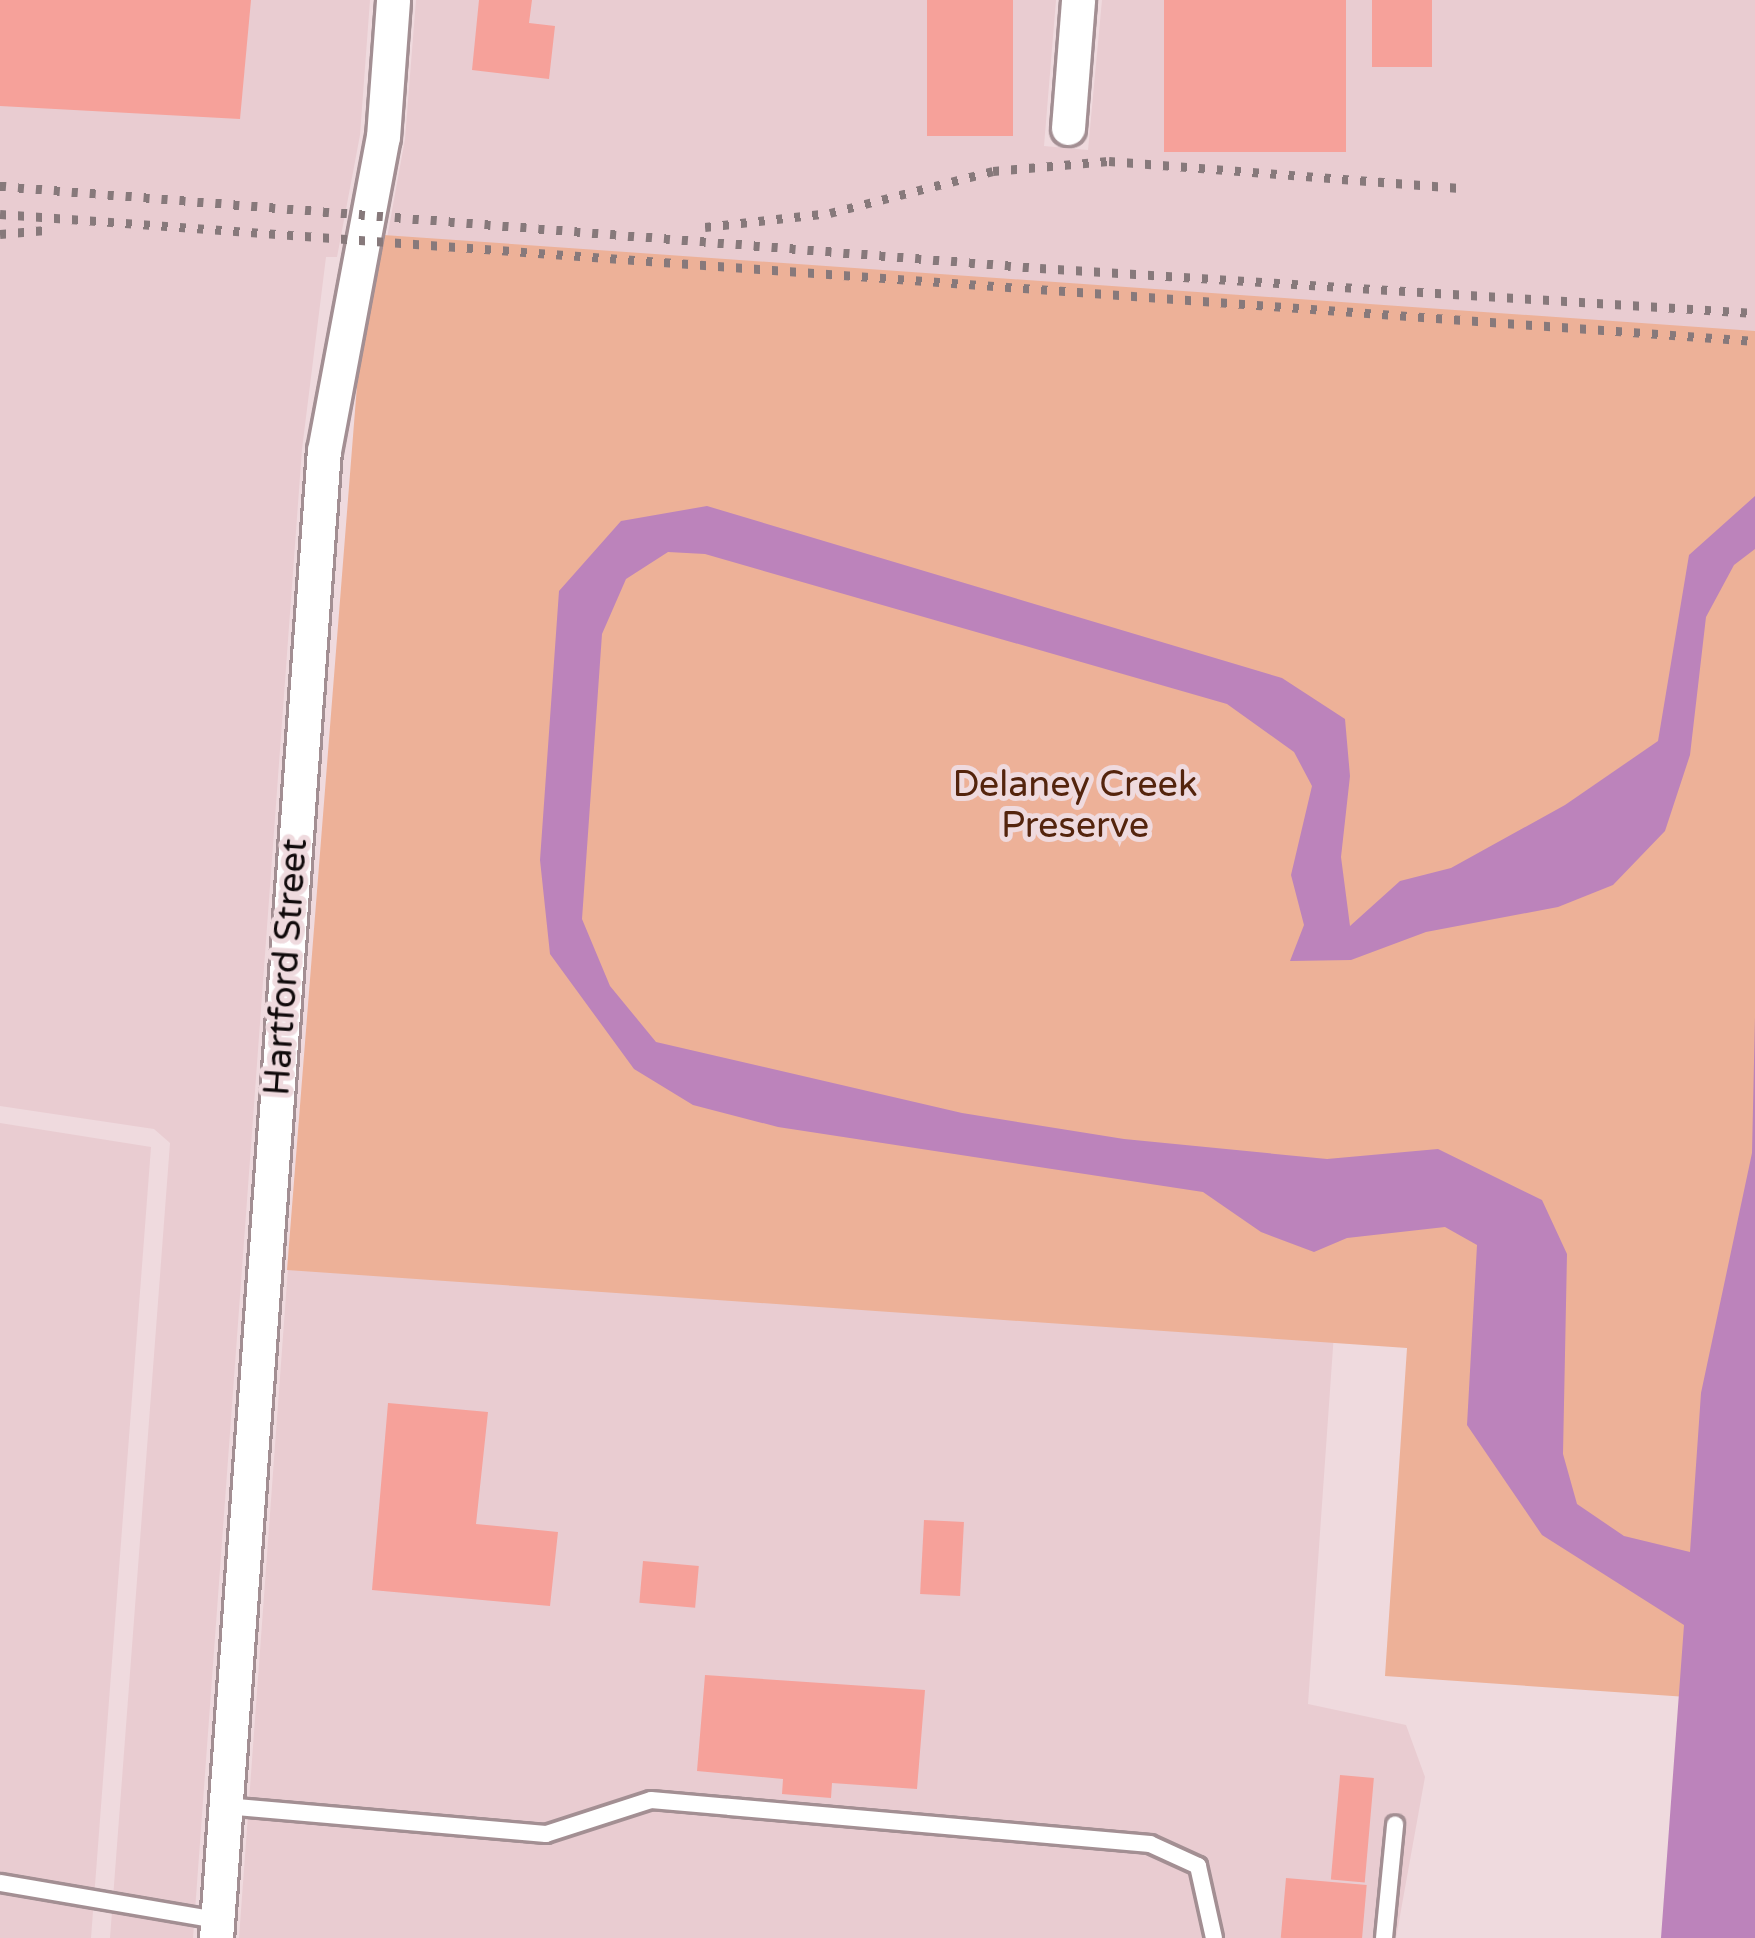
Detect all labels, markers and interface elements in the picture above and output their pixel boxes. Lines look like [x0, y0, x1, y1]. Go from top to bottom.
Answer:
park label: Delaney Creek Preserve [952, 762, 1198, 847]
street label: Hartford Street [255, 837, 317, 1097]

